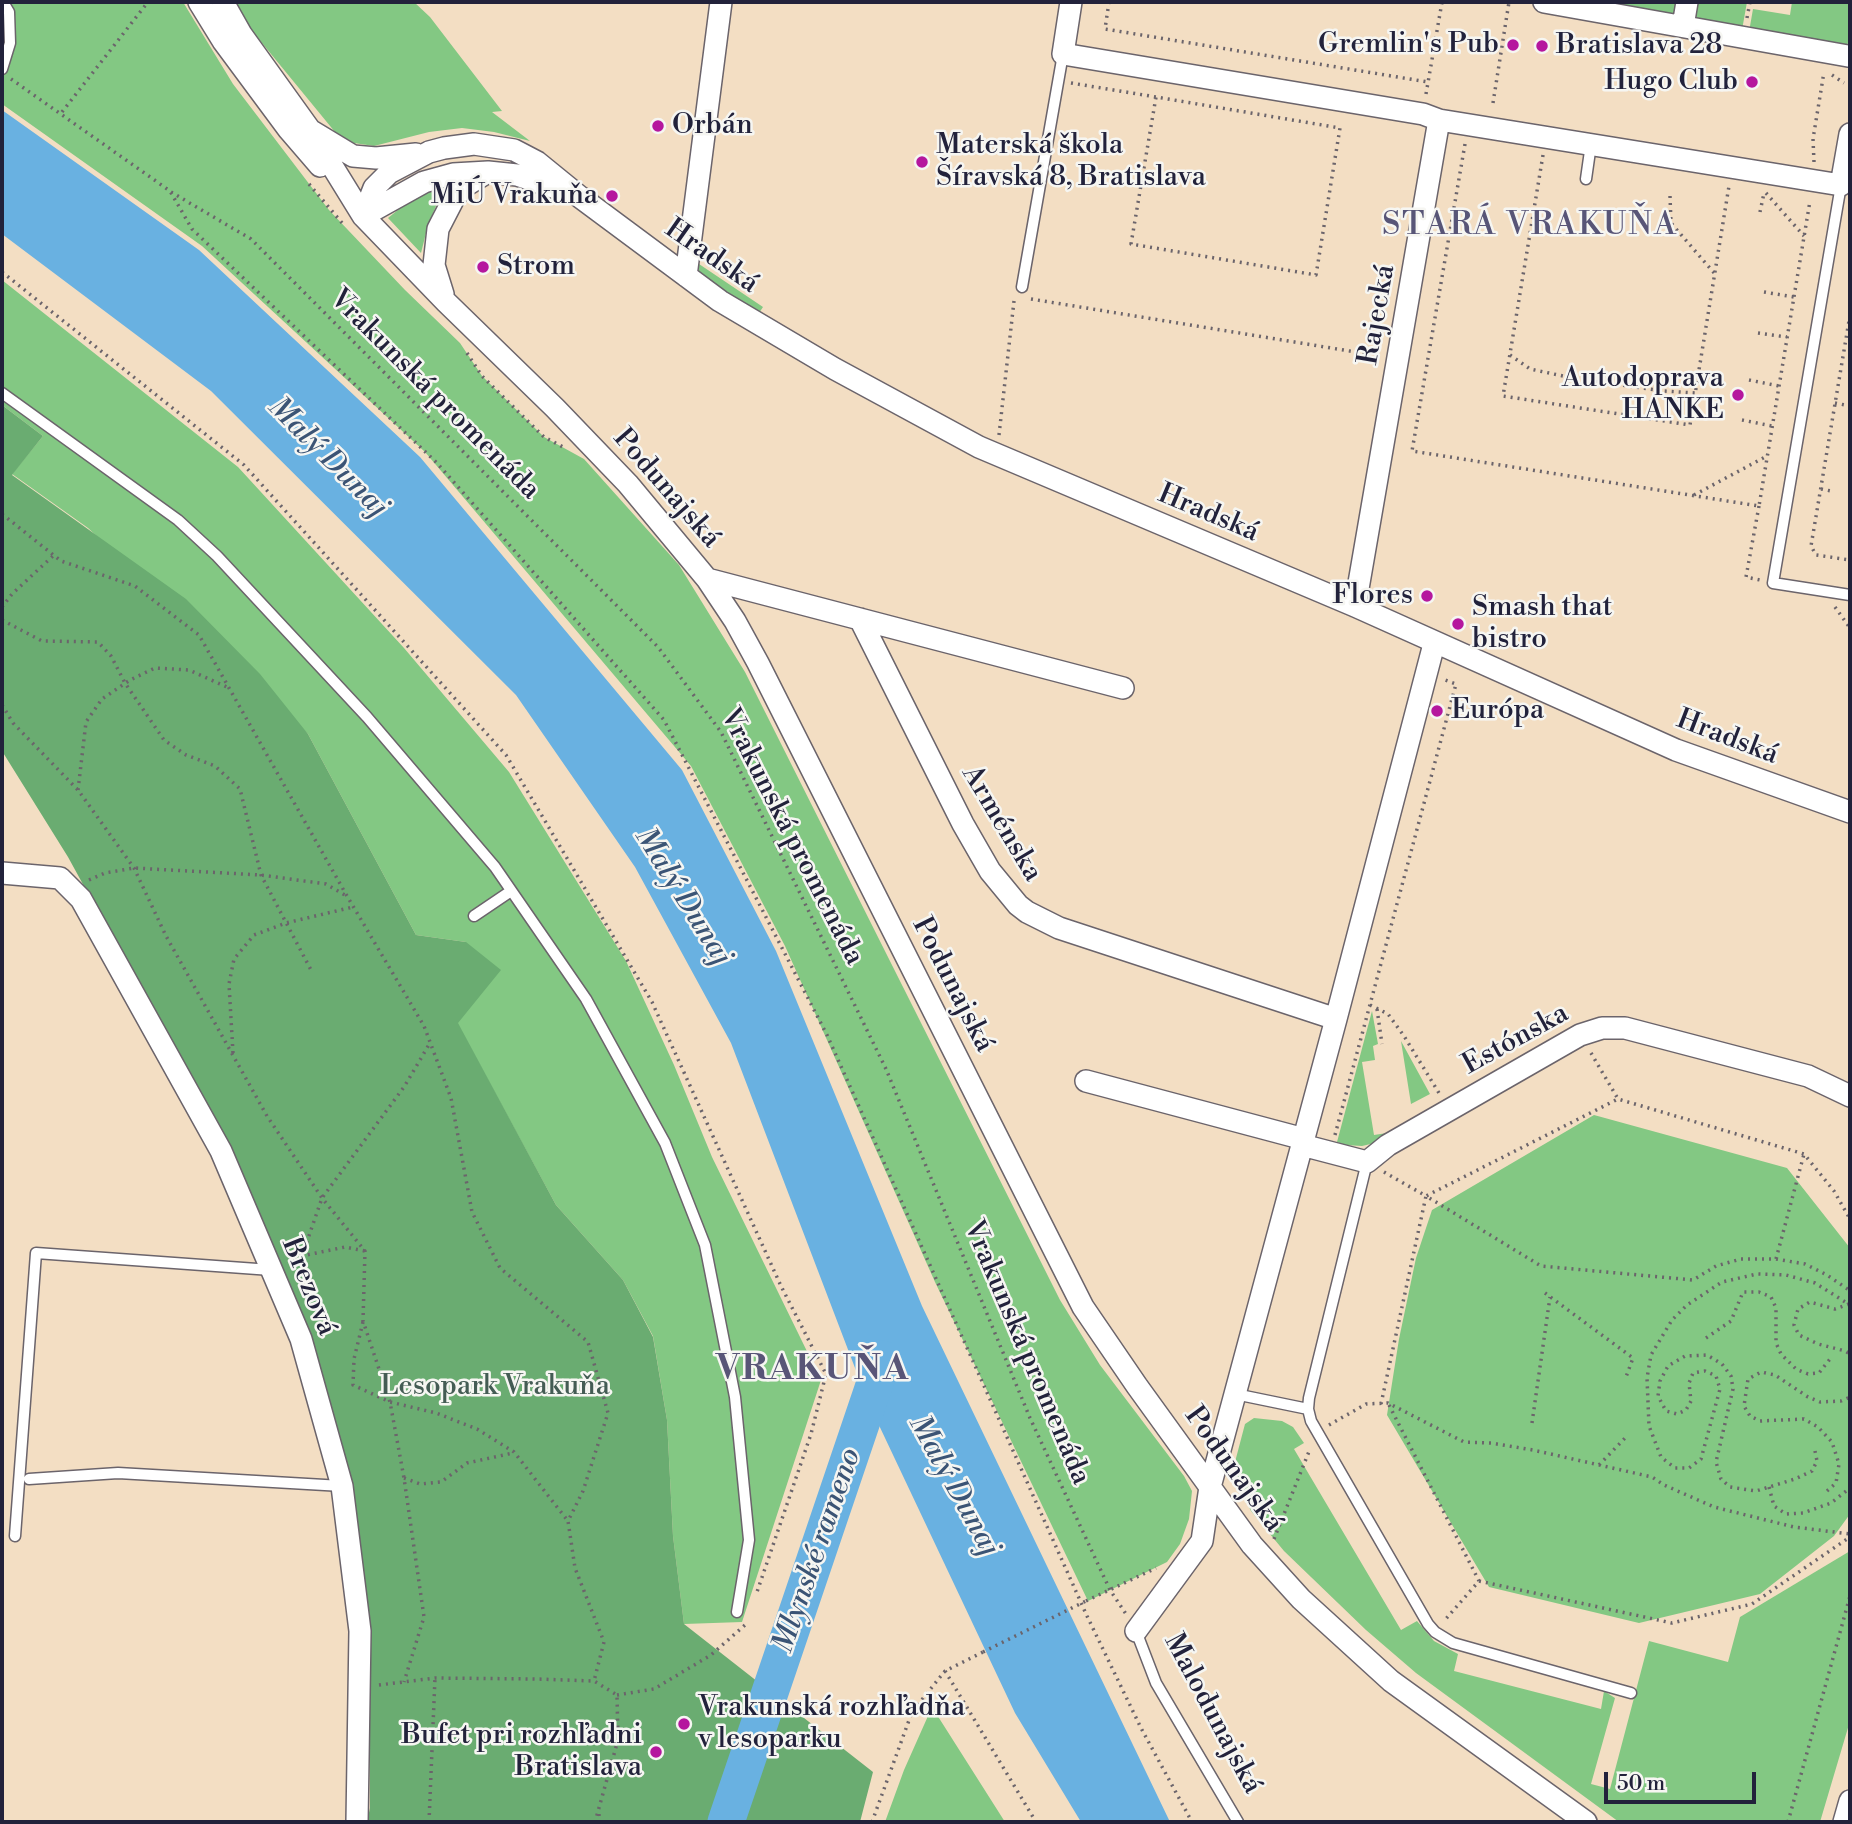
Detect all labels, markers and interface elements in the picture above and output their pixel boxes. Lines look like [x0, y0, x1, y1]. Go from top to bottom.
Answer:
place label: Gremlin's Pub [1318, 28, 1499, 62]
place label: Bratislava 28 [1556, 29, 1722, 63]
marker: Gremlin's Pub [1505, 37, 1521, 53]
marker: Bratislava 28 [1534, 38, 1550, 54]
place label: Hugo Club [1604, 65, 1738, 99]
marker: Hugo Club [1744, 74, 1760, 90]
place label: Orbán [672, 109, 753, 143]
marker: Orbán [650, 118, 666, 134]
place label: Materská škola Šíravská 8, Bratislava [936, 129, 1206, 195]
marker: Materská škola Šíravská 8, Bratislava [914, 154, 930, 170]
place label: MiÚ Vrakuňa [431, 179, 598, 213]
marker: MiÚ Vrakuňa [604, 188, 620, 204]
district label: STARÁ VRAKUŇA [1384, 207, 1676, 245]
street label: Hradská [658, 213, 764, 301]
place label: Strom [497, 250, 575, 284]
marker: Strom [475, 259, 491, 275]
street label: Rajecká [1353, 262, 1403, 368]
street label: Vrakunská promenáda [322, 283, 546, 507]
place label: Autodoprava HANKE [1562, 362, 1724, 428]
marker: Autodoprava HANKE [1730, 387, 1746, 403]
water label: Malý Dunaj [259, 390, 395, 526]
street label: Podunajská [605, 423, 727, 555]
street label: Hradská [1152, 478, 1264, 550]
place label: Flores [1332, 579, 1413, 613]
marker: Flores [1419, 588, 1435, 604]
place label: Smash that bistro [1472, 591, 1613, 657]
marker: Smash that bistro [1450, 616, 1466, 632]
place label: Európa [1451, 694, 1544, 728]
street label: Vrakunská promenáda [712, 703, 870, 971]
marker: Európa [1429, 703, 1445, 719]
street label: Hradská [1671, 703, 1783, 773]
street label: Arménska [953, 760, 1049, 888]
water label: Malý Dunaj [625, 821, 739, 973]
street label: Podunajská [904, 912, 1000, 1058]
street label: Estónska [1457, 997, 1575, 1083]
street label: Vrakunská promenáda [955, 1216, 1097, 1490]
street label: Brezová [273, 1233, 343, 1341]
district label: VRAKUŇA [717, 1350, 909, 1392]
park label: Lesopark Vrakuňa [380, 1370, 610, 1404]
street label: Podunajská [1176, 1401, 1290, 1539]
water label: Malý Dunaj [900, 1409, 1006, 1563]
water label: Mlynské rameno [766, 1444, 870, 1658]
street label: Malodunajská [1156, 1628, 1268, 1800]
place label: Vrakunská rozhľadňa v lesoparku [698, 1691, 965, 1757]
marker: Vrakunská rozhľadňa v lesoparku [676, 1716, 692, 1732]
place label: Bufet pri rozhľadni Bratislava [401, 1719, 642, 1785]
marker: Bufet pri rozhľadni Bratislava [648, 1744, 664, 1760]
scale bar [1607, 1758, 1759, 1802]
text: 50 m [1617, 1771, 1665, 1797]

